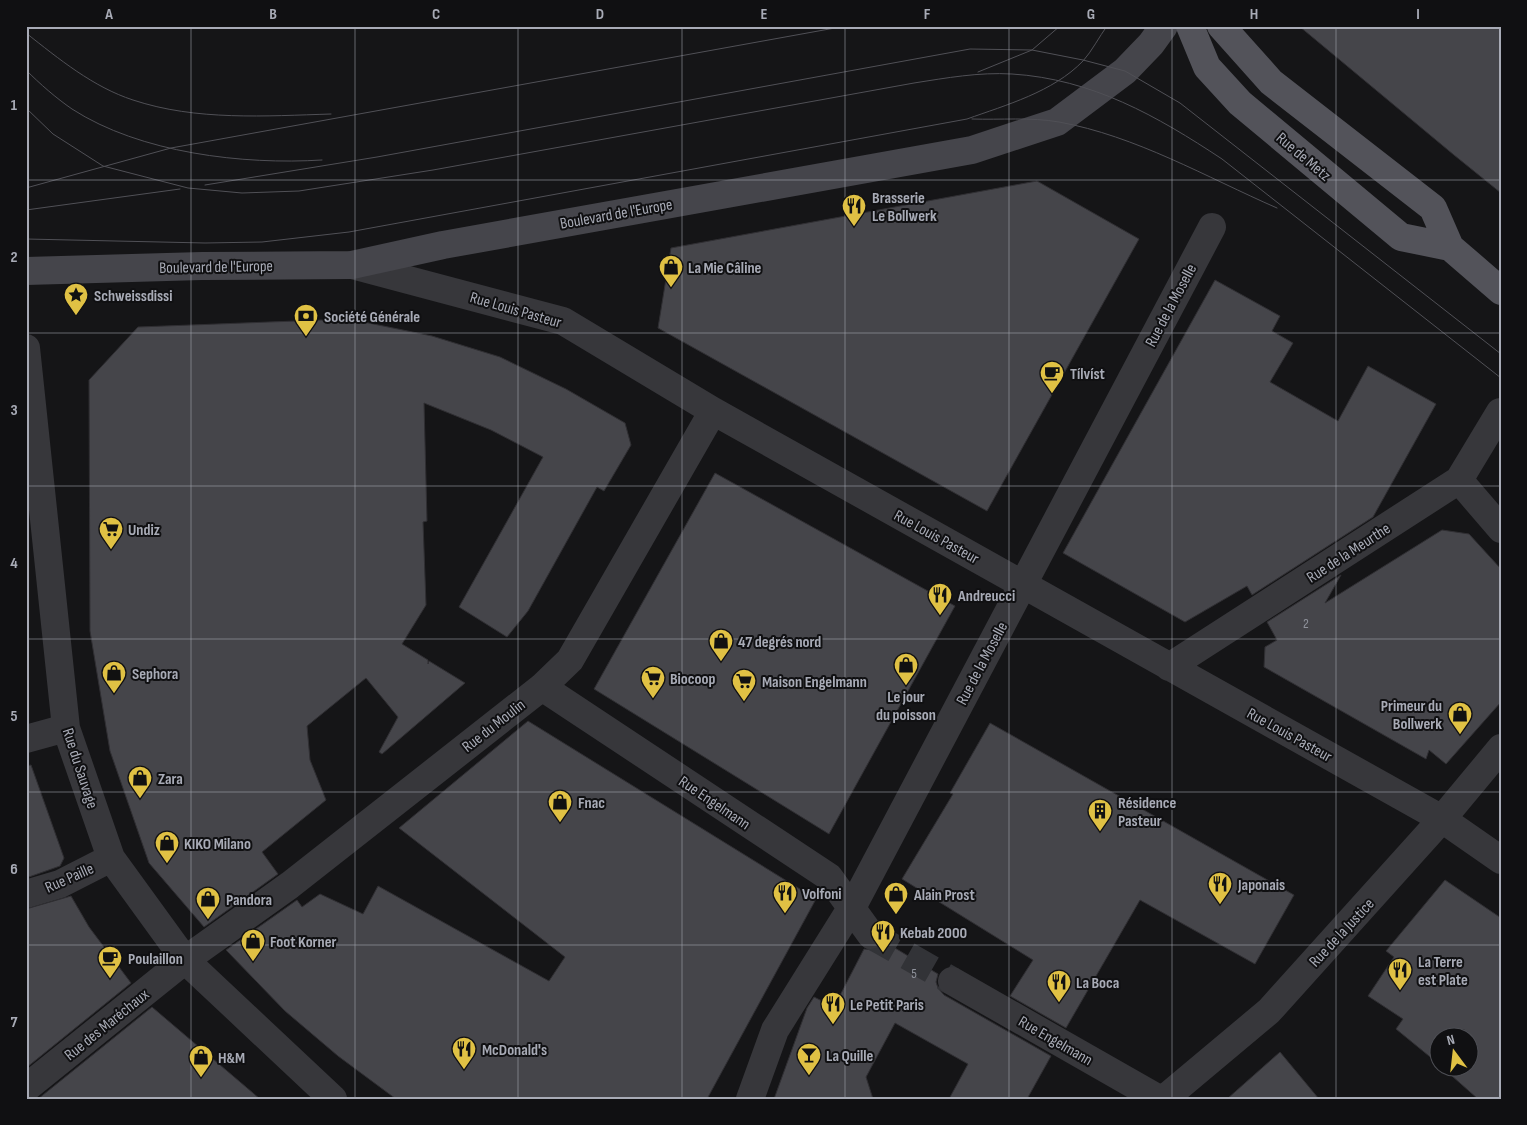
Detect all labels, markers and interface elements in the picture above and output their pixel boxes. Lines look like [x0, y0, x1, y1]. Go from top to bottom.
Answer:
text: A [104, 5, 113, 24]
text: B [269, 5, 277, 24]
text: C [432, 5, 440, 24]
text: D [596, 5, 604, 24]
text: E [761, 5, 768, 24]
text: F [924, 5, 931, 24]
text: G [1087, 5, 1095, 24]
text: H [1250, 5, 1258, 24]
text: I [1416, 5, 1420, 24]
text: 1 [11, 96, 18, 115]
street label: Rue de Metz [1272, 129, 1334, 186]
place label: Brasserie Le Bollwerk [872, 189, 937, 226]
restaurant icon: Brasserie Le Bollwerk [841, 193, 867, 227]
street label: Boulevard de l'Europe [559, 195, 674, 234]
text: 2 [10, 248, 18, 267]
shop icon: La Mie Câline [658, 254, 684, 288]
street label: Boulevard de l'Europe [159, 257, 273, 278]
place label: La Mie Câline [688, 259, 762, 278]
street label: Rue de la Moselle [1142, 261, 1201, 350]
place icon: Schweissdissi [63, 282, 89, 316]
place label: Schweissdissi [94, 287, 173, 306]
street label: Rue Louis Pasteur [468, 288, 564, 333]
bank icon: Société Générale [293, 303, 319, 337]
place label: Société Générale [324, 308, 420, 327]
cafe icon: Tílvíst [1039, 360, 1065, 394]
place label: Tílvíst [1070, 365, 1105, 384]
text: 3 [10, 401, 18, 420]
street label: Rue Louis Pasteur [890, 506, 982, 569]
supermarket icon: Undiz [98, 516, 124, 550]
street label: Rue de la Meurthe [1303, 519, 1394, 587]
place label: Undiz [128, 521, 160, 540]
text: 4 [10, 554, 18, 573]
restaurant icon: Andreucci [927, 582, 953, 616]
place label: Andreucci [957, 587, 1015, 606]
house number: 2 [1303, 615, 1309, 632]
street label: Rue de la Moselle [953, 619, 1012, 708]
shop icon: 47 degrés nord [708, 628, 734, 662]
place label: 47 degrés nord [738, 633, 821, 652]
shop icon: Le jour du poisson [893, 652, 919, 686]
shop icon: Sephora [101, 660, 127, 694]
place label: Sephora [132, 665, 178, 684]
supermarket icon: Biocoop [640, 665, 666, 699]
supermarket icon: Maison Engelmann [731, 668, 757, 702]
place label: Biocoop [670, 670, 715, 689]
place label: Maison Engelmann [762, 673, 867, 692]
place label: Le jour du poisson [876, 688, 936, 725]
street label: Rue du Moulin [459, 696, 529, 757]
place label: Primeur du Bollwerk [1381, 697, 1442, 734]
shop icon: Primeur du Bollwerk [1447, 701, 1473, 735]
street label: Rue Louis Pasteur [1243, 704, 1335, 767]
text: 5 [10, 707, 18, 726]
street label: Rue du Sauvage [58, 726, 102, 811]
shop icon: Zara [127, 765, 153, 799]
place label: Zara [158, 770, 183, 789]
street label: Rue Engelmann [675, 772, 754, 834]
shop icon: Fnac [547, 789, 573, 823]
place label: Fnac [578, 794, 605, 813]
place label: Résidence Pasteur [1118, 794, 1177, 831]
building icon: Résidence Pasteur [1087, 798, 1113, 832]
shop icon: KIKO Milano [154, 830, 180, 864]
place label: KIKO Milano [184, 835, 251, 854]
street label: Rue Paille [42, 859, 97, 897]
text: 6 [10, 860, 18, 879]
restaurant icon: Japonais [1207, 871, 1233, 905]
place label: Japonais [1237, 876, 1285, 895]
restaurant icon: Volfoni [772, 880, 798, 914]
shop icon: Alain Prost [883, 881, 909, 915]
place label: Volfoni [802, 885, 842, 904]
shop icon: Pandora [195, 886, 221, 920]
place label: Alain Prost [913, 886, 975, 905]
place label: Pandora [226, 891, 272, 910]
street label: Rue de la Justice [1306, 895, 1379, 971]
restaurant icon: Kebab 2000 [870, 919, 896, 953]
place label: Kebab 2000 [900, 924, 967, 943]
shop icon: Foot Korner [240, 928, 266, 962]
place label: Foot Korner [270, 933, 337, 952]
cafe icon: Poulaillon [97, 945, 123, 979]
place label: Poulaillon [128, 950, 183, 969]
place label: La Terre est Plate [1418, 953, 1468, 990]
restaurant icon: La Terre est Plate [1387, 957, 1413, 991]
house number: 5 [911, 965, 917, 982]
restaurant icon: La Boca [1046, 969, 1072, 1003]
place label: La Boca [1076, 974, 1119, 993]
street label: Rue des Maréchaux [61, 985, 153, 1065]
restaurant icon: Le Petit Paris [820, 991, 846, 1025]
place label: Le Petit Paris [850, 996, 924, 1015]
street label: Rue Engelmann [1015, 1012, 1096, 1070]
text: 7 [11, 1013, 18, 1032]
north arrow [1430, 1028, 1480, 1078]
text: N [1445, 1031, 1457, 1049]
restaurant icon: McDonald's [451, 1036, 477, 1070]
place label: McDonald's [482, 1041, 547, 1060]
bar icon: La Quille [796, 1042, 822, 1076]
shop icon: H&M [188, 1044, 214, 1078]
place label: La Quille [826, 1047, 873, 1066]
place label: H&M [218, 1049, 245, 1068]

